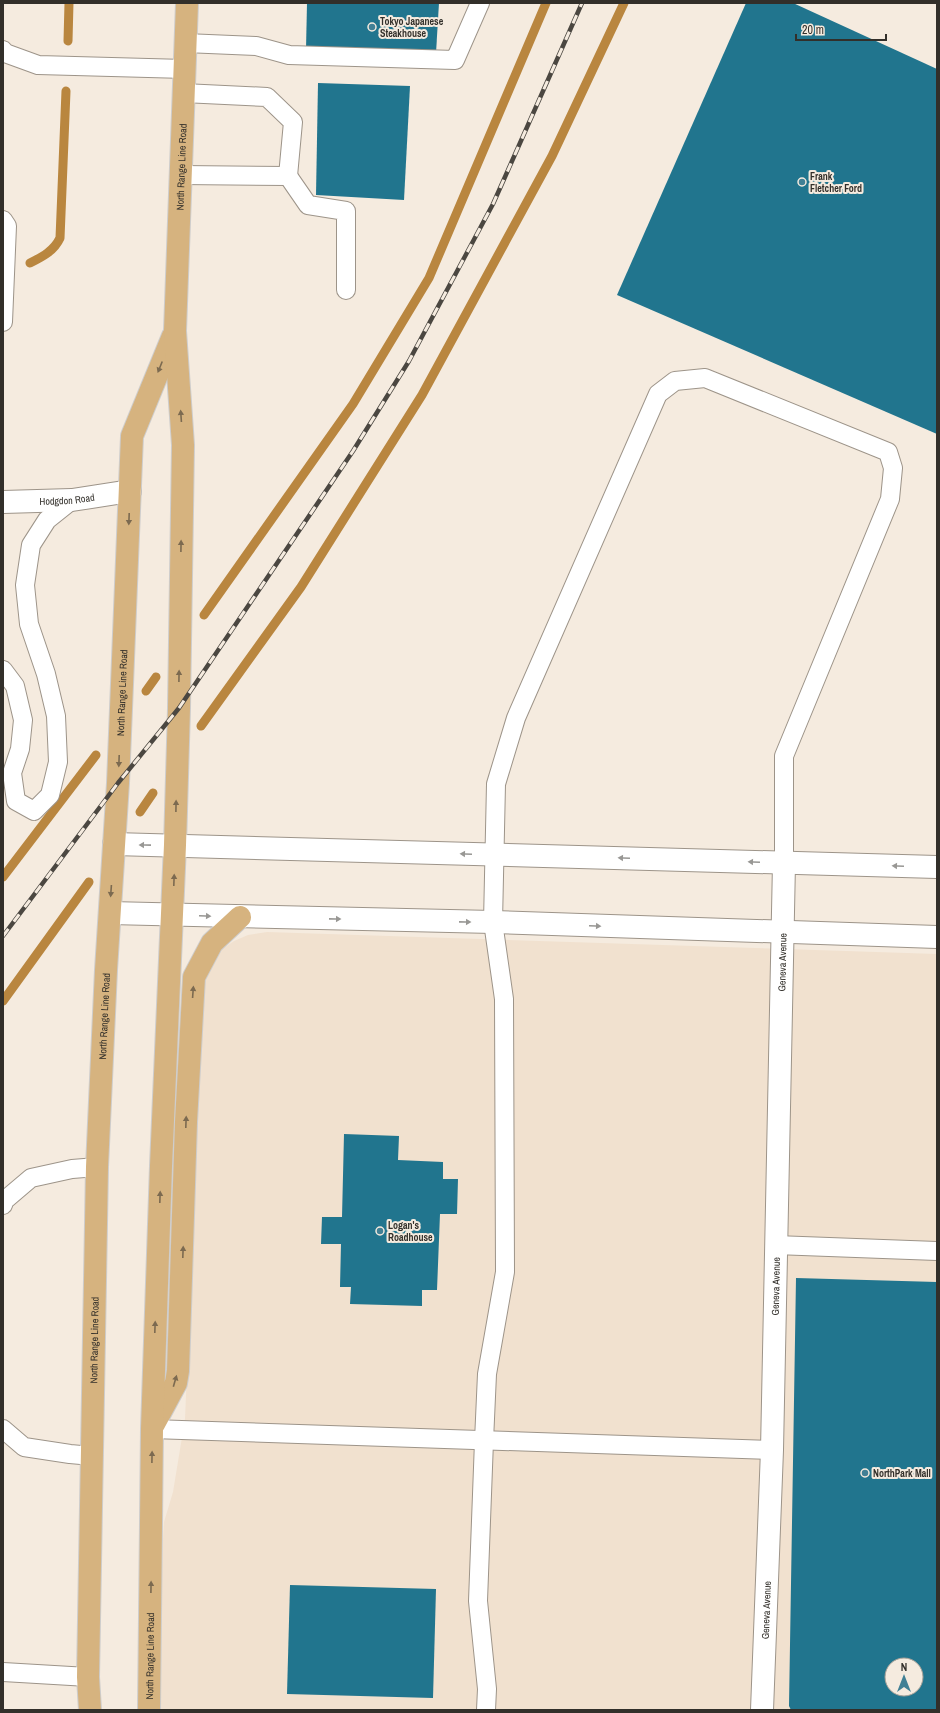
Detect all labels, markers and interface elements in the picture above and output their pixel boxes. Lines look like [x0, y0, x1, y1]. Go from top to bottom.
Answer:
place label: Tokyo Japanese Steakhouse [380, 15, 444, 40]
scale bar [796, 16, 886, 42]
marker: Tokyo Japanese Steakhouse [367, 22, 377, 32]
text: 20 m [802, 22, 824, 38]
street label: North Range Line Road [173, 123, 190, 211]
place label: Frank Fletcher Ford [810, 170, 862, 195]
marker: Frank Fletcher Ford [797, 177, 807, 187]
one-way arrow [157, 361, 163, 373]
one-way arrow [178, 410, 185, 422]
street label: Hodgdon Road [39, 491, 95, 508]
one-way arrow [126, 513, 132, 526]
one-way arrow [178, 539, 184, 552]
street label: North Range Line Road [114, 649, 130, 736]
one-way arrow [176, 669, 182, 682]
one-way arrow [116, 755, 122, 768]
one-way arrow [173, 799, 179, 812]
one-way arrow [139, 841, 151, 848]
one-way arrow [459, 851, 472, 857]
one-way arrow [618, 855, 630, 862]
one-way arrow [747, 859, 760, 865]
one-way arrow [891, 863, 904, 869]
one-way arrow [171, 873, 177, 886]
one-way arrow [108, 885, 115, 897]
one-way arrow [199, 912, 211, 919]
one-way arrow [329, 916, 342, 922]
one-way arrow [459, 919, 472, 925]
one-way arrow [589, 923, 602, 929]
street label: Geneva Avenue [775, 933, 790, 992]
street label: North Range Line Road [96, 973, 113, 1060]
one-way arrow [190, 986, 197, 998]
one-way arrow [183, 1116, 190, 1128]
one-way arrow [157, 1190, 163, 1203]
place label: Logan's Roadhouse [388, 1219, 433, 1244]
marker: Logan's Roadhouse [375, 1226, 385, 1236]
one-way arrow [180, 1245, 186, 1258]
street label: Geneva Avenue [769, 1257, 783, 1316]
street label: North Range Line Road [87, 1297, 102, 1384]
one-way arrow [152, 1321, 159, 1333]
one-way arrow [172, 1375, 178, 1387]
one-way arrow [149, 1450, 155, 1463]
place label: NorthPark Mall [873, 1467, 931, 1480]
marker: NorthPark Mall [860, 1468, 870, 1478]
one-way arrow [148, 1580, 154, 1593]
street label: Geneva Avenue [759, 1580, 774, 1639]
street label: North Range Line Road [143, 1613, 157, 1699]
north arrow [884, 1657, 924, 1697]
text: N [901, 1660, 907, 1674]

